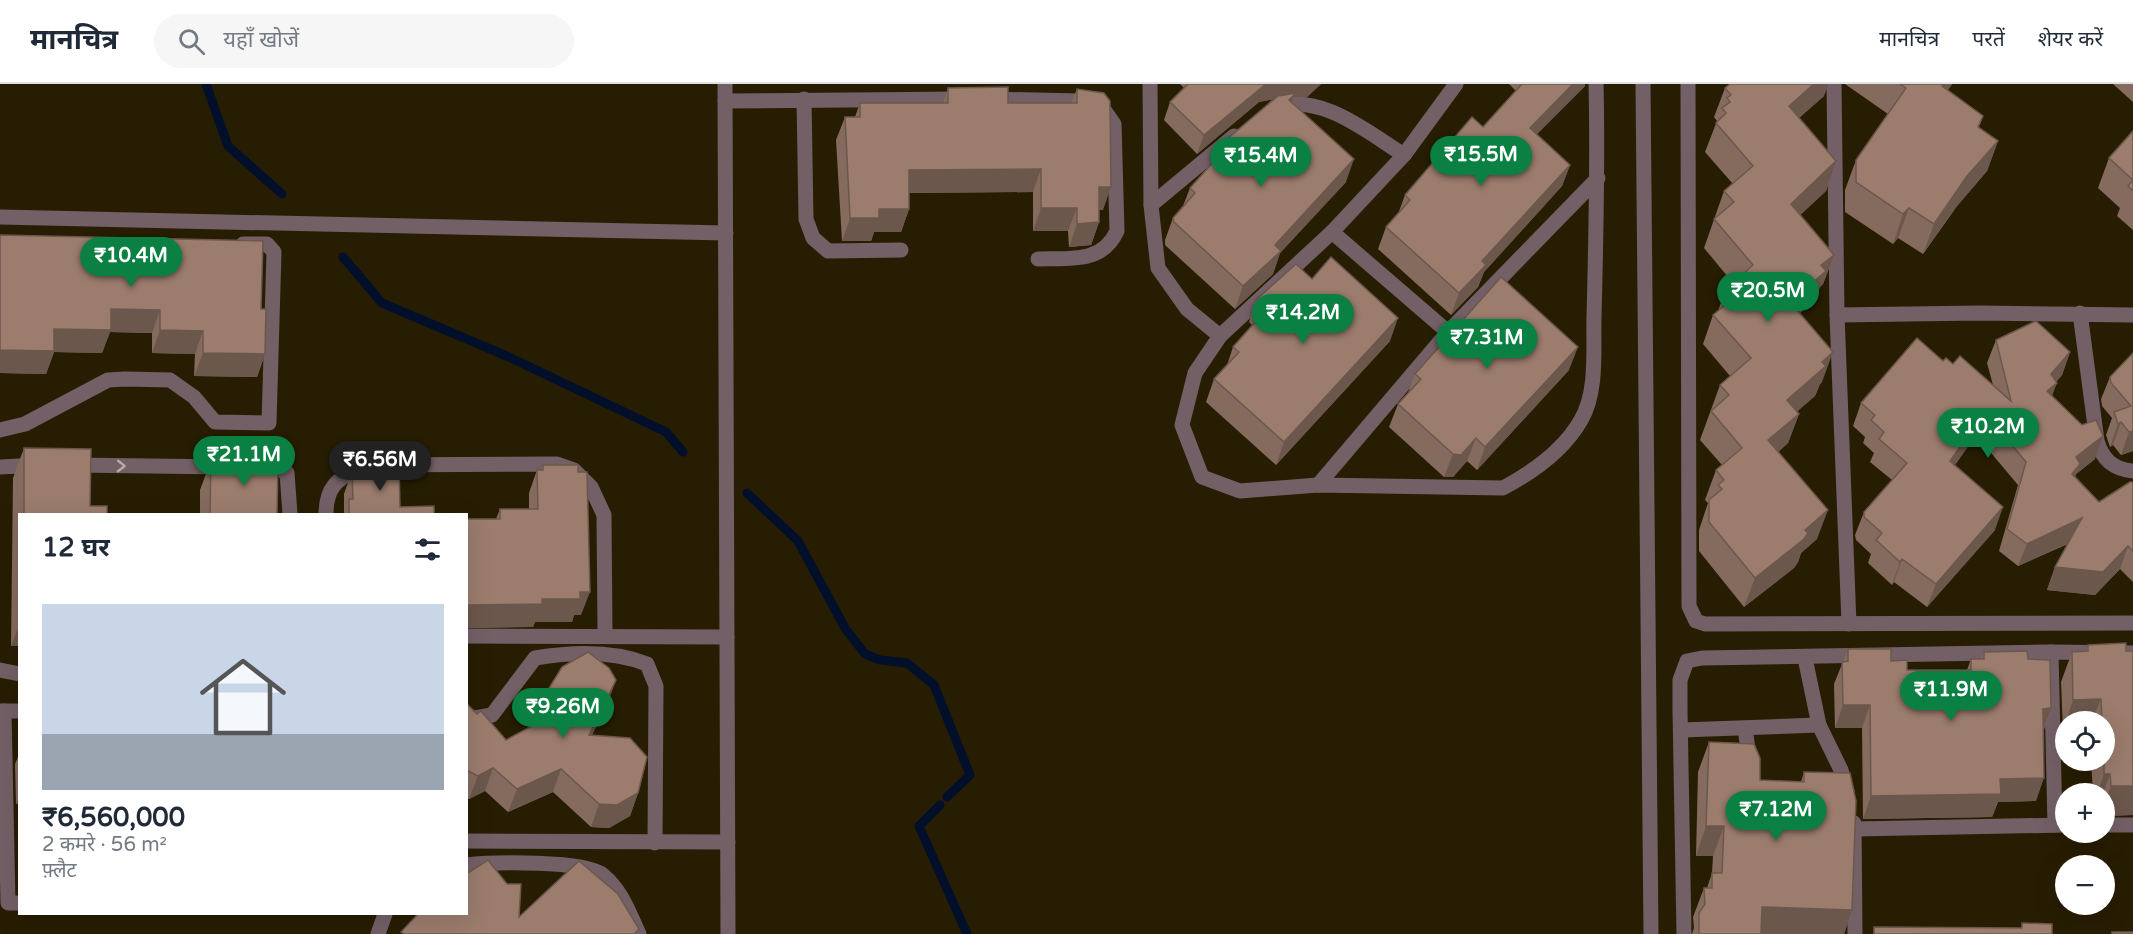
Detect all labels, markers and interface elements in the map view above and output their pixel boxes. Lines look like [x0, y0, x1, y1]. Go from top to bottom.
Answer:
search box [154, 14, 574, 68]
text: मानचित्र [30, 23, 118, 57]
icon: search [175, 25, 208, 58]
text: यहाँ खोजें [223, 27, 299, 53]
text: मानचित्र [1879, 27, 1939, 52]
text: परतें [1972, 27, 2005, 52]
text: शेयर करें [2038, 27, 2103, 52]
pin: ₹15.5M [1432, 136, 1530, 187]
pin: ₹15.4M [1212, 137, 1310, 188]
text: ₹15.5M [1444, 143, 1518, 167]
text: ₹15.4M [1224, 144, 1298, 168]
pin: ₹10.4M [82, 237, 180, 288]
text: ₹10.4M [94, 244, 168, 268]
pin: ₹20.5M [1719, 272, 1817, 323]
text: ₹20.5M [1731, 279, 1805, 303]
pin: ₹14.2M [1254, 294, 1352, 345]
text: ₹14.2M [1266, 301, 1340, 325]
pin: ₹7.31M [1438, 319, 1536, 370]
text: ₹7.31M [1451, 326, 1523, 350]
pin: ₹10.2M [1939, 408, 2037, 459]
text: ₹10.2M [1951, 415, 2025, 439]
pin: ₹21.1M [195, 436, 293, 487]
pin: ₹6.56M [331, 441, 429, 492]
text: ₹21.1M [207, 443, 281, 467]
text: ₹6.56M [343, 448, 417, 472]
one-way arrow [117, 460, 126, 472]
text: 12 घर [42, 532, 110, 563]
icon: filters [411, 533, 444, 566]
icon: home [189, 643, 297, 751]
pin: ₹11.9M [1902, 671, 2000, 722]
text: ₹11.9M [1914, 678, 1988, 702]
pin: ₹9.26M [514, 688, 612, 739]
text: ₹9.26M [526, 695, 600, 719]
map controls [2055, 711, 2115, 915]
button: locate [2055, 711, 2115, 771]
button: + [2055, 783, 2115, 843]
pin: ₹7.12M [1727, 791, 1825, 842]
text: ₹7.12M [1740, 798, 1812, 822]
text: ₹6,560,000 [42, 802, 185, 833]
text: 2 कमरे · 56 m² [42, 833, 167, 857]
button: − [2055, 855, 2115, 915]
text: फ़्लैट [42, 859, 77, 883]

